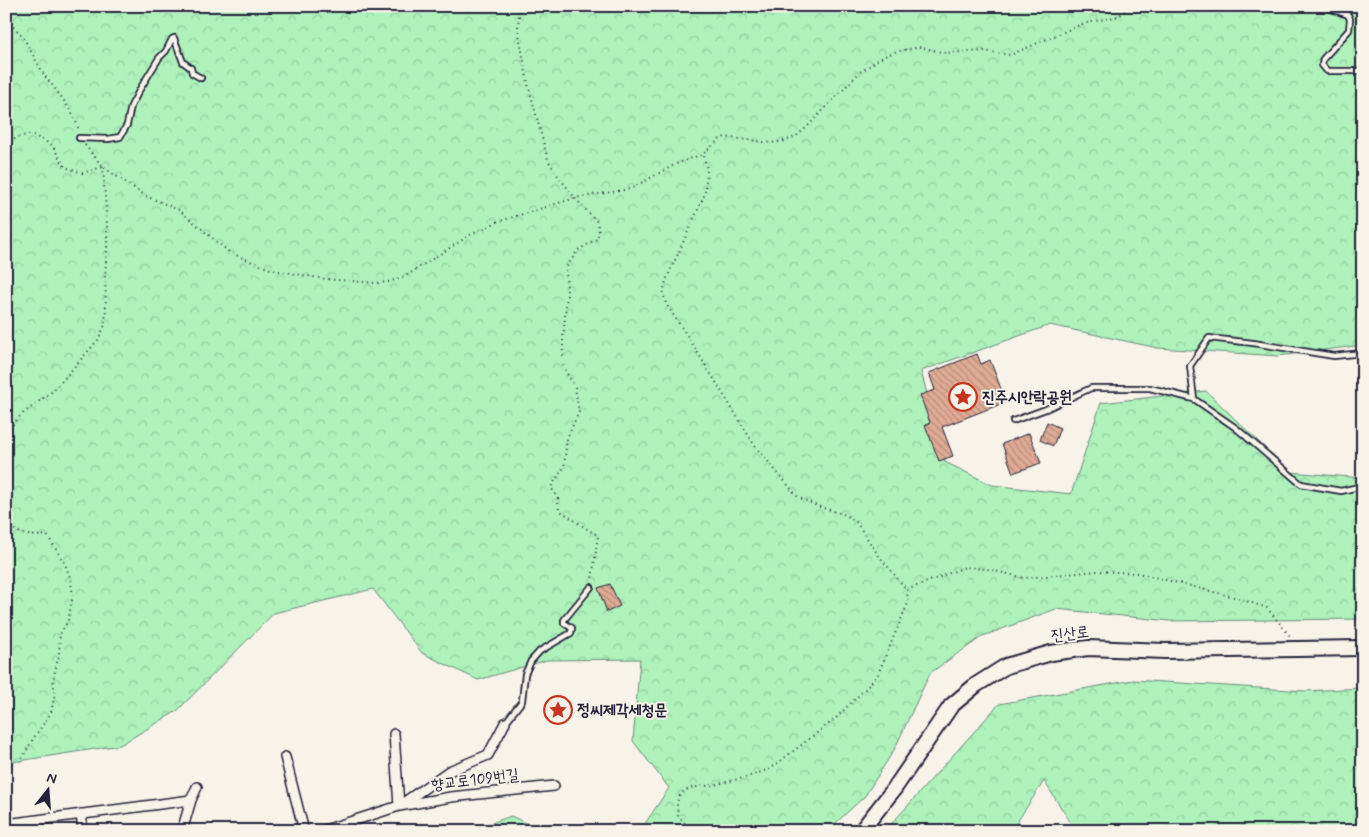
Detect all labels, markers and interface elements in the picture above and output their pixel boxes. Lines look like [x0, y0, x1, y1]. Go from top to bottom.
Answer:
place icon: 진주시안락공원 [948, 382, 978, 412]
place label: 진주시안락공원 [982, 387, 1072, 408]
street label: 진산로 [1050, 622, 1090, 646]
place icon: 정씨제각세청문 [543, 695, 573, 725]
place label: 정씨제각세청문 [577, 700, 667, 721]
north arrow [22, 764, 72, 814]
street label: 향교로109번길 [430, 764, 520, 796]
text: N [44, 769, 59, 788]

